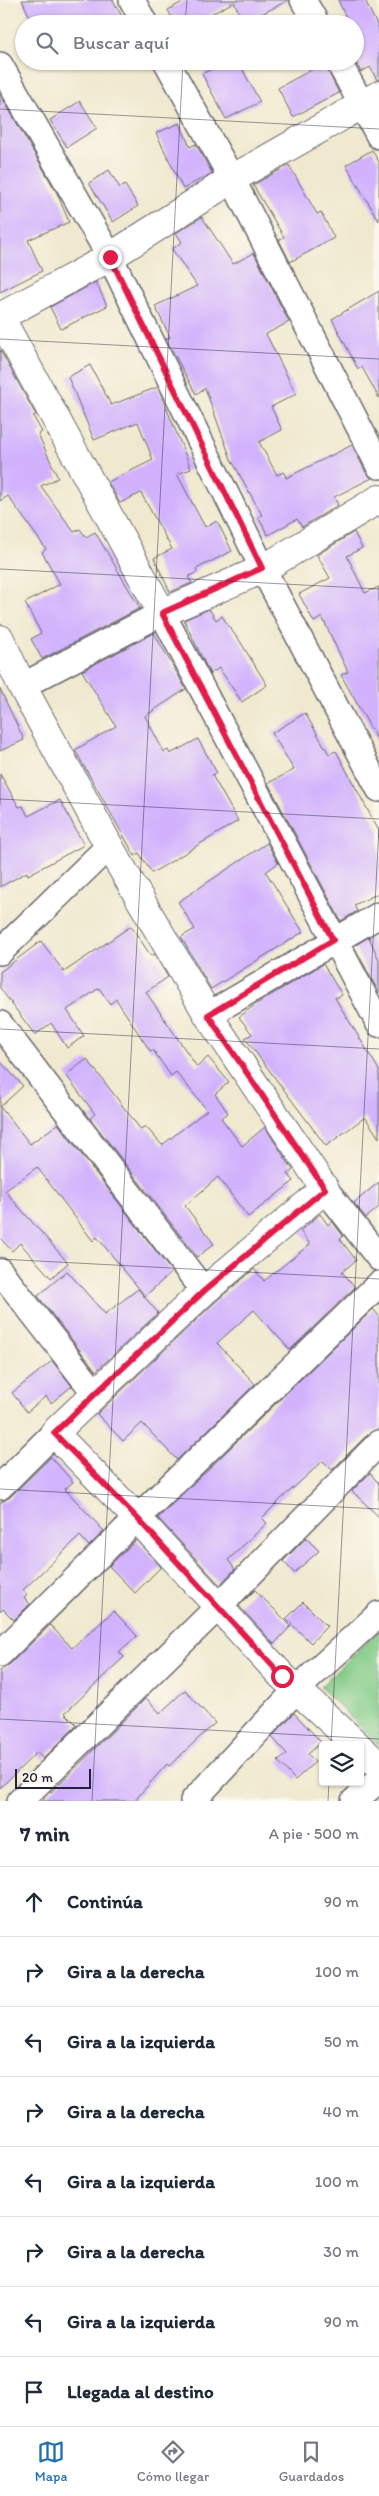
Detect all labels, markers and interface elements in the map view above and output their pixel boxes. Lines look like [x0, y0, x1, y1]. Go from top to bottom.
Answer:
search box [15, 15, 364, 70]
icon: search [33, 29, 61, 57]
text: Buscar aquí [73, 31, 169, 54]
route end [99, 246, 122, 269]
route start [271, 1665, 294, 1688]
map controls [319, 1741, 364, 1786]
button: layers [319, 1741, 364, 1786]
scale bar [15, 1766, 91, 1789]
text: 20 m [22, 1769, 53, 1786]
text: 7 min [20, 1821, 69, 1846]
text: A pie · 500 m [269, 1824, 359, 1843]
icon: ahead [20, 1888, 48, 1916]
text: Continúa [67, 1890, 143, 1913]
text: 90 m [324, 1892, 359, 1911]
icon: right [20, 1958, 48, 1986]
text: Gira a la derecha [67, 1960, 205, 1983]
text: 100 m [315, 1962, 359, 1981]
icon: left [20, 2028, 48, 2056]
text: Gira a la izquierda [67, 2030, 215, 2053]
text: 50 m [324, 2032, 359, 2051]
icon: right [20, 2098, 48, 2126]
text: Gira a la derecha [67, 2100, 205, 2123]
text: 40 m [322, 2102, 359, 2121]
icon: left [20, 2168, 48, 2196]
text: Gira a la izquierda [67, 2170, 215, 2193]
text: 100 m [315, 2172, 359, 2191]
icon: right [20, 2238, 48, 2266]
text: Gira a la derecha [67, 2240, 205, 2263]
text: 30 m [323, 2242, 359, 2261]
icon: left [20, 2308, 48, 2336]
text: Gira a la izquierda [67, 2310, 215, 2333]
text: 90 m [324, 2312, 359, 2331]
icon: arrive [20, 2378, 48, 2406]
text: Llegada al destino [67, 2380, 214, 2403]
tab: Mapa [35, 2438, 67, 2485]
tab: Cómo llegar [137, 2438, 209, 2485]
tab: Guardados [279, 2438, 344, 2485]

